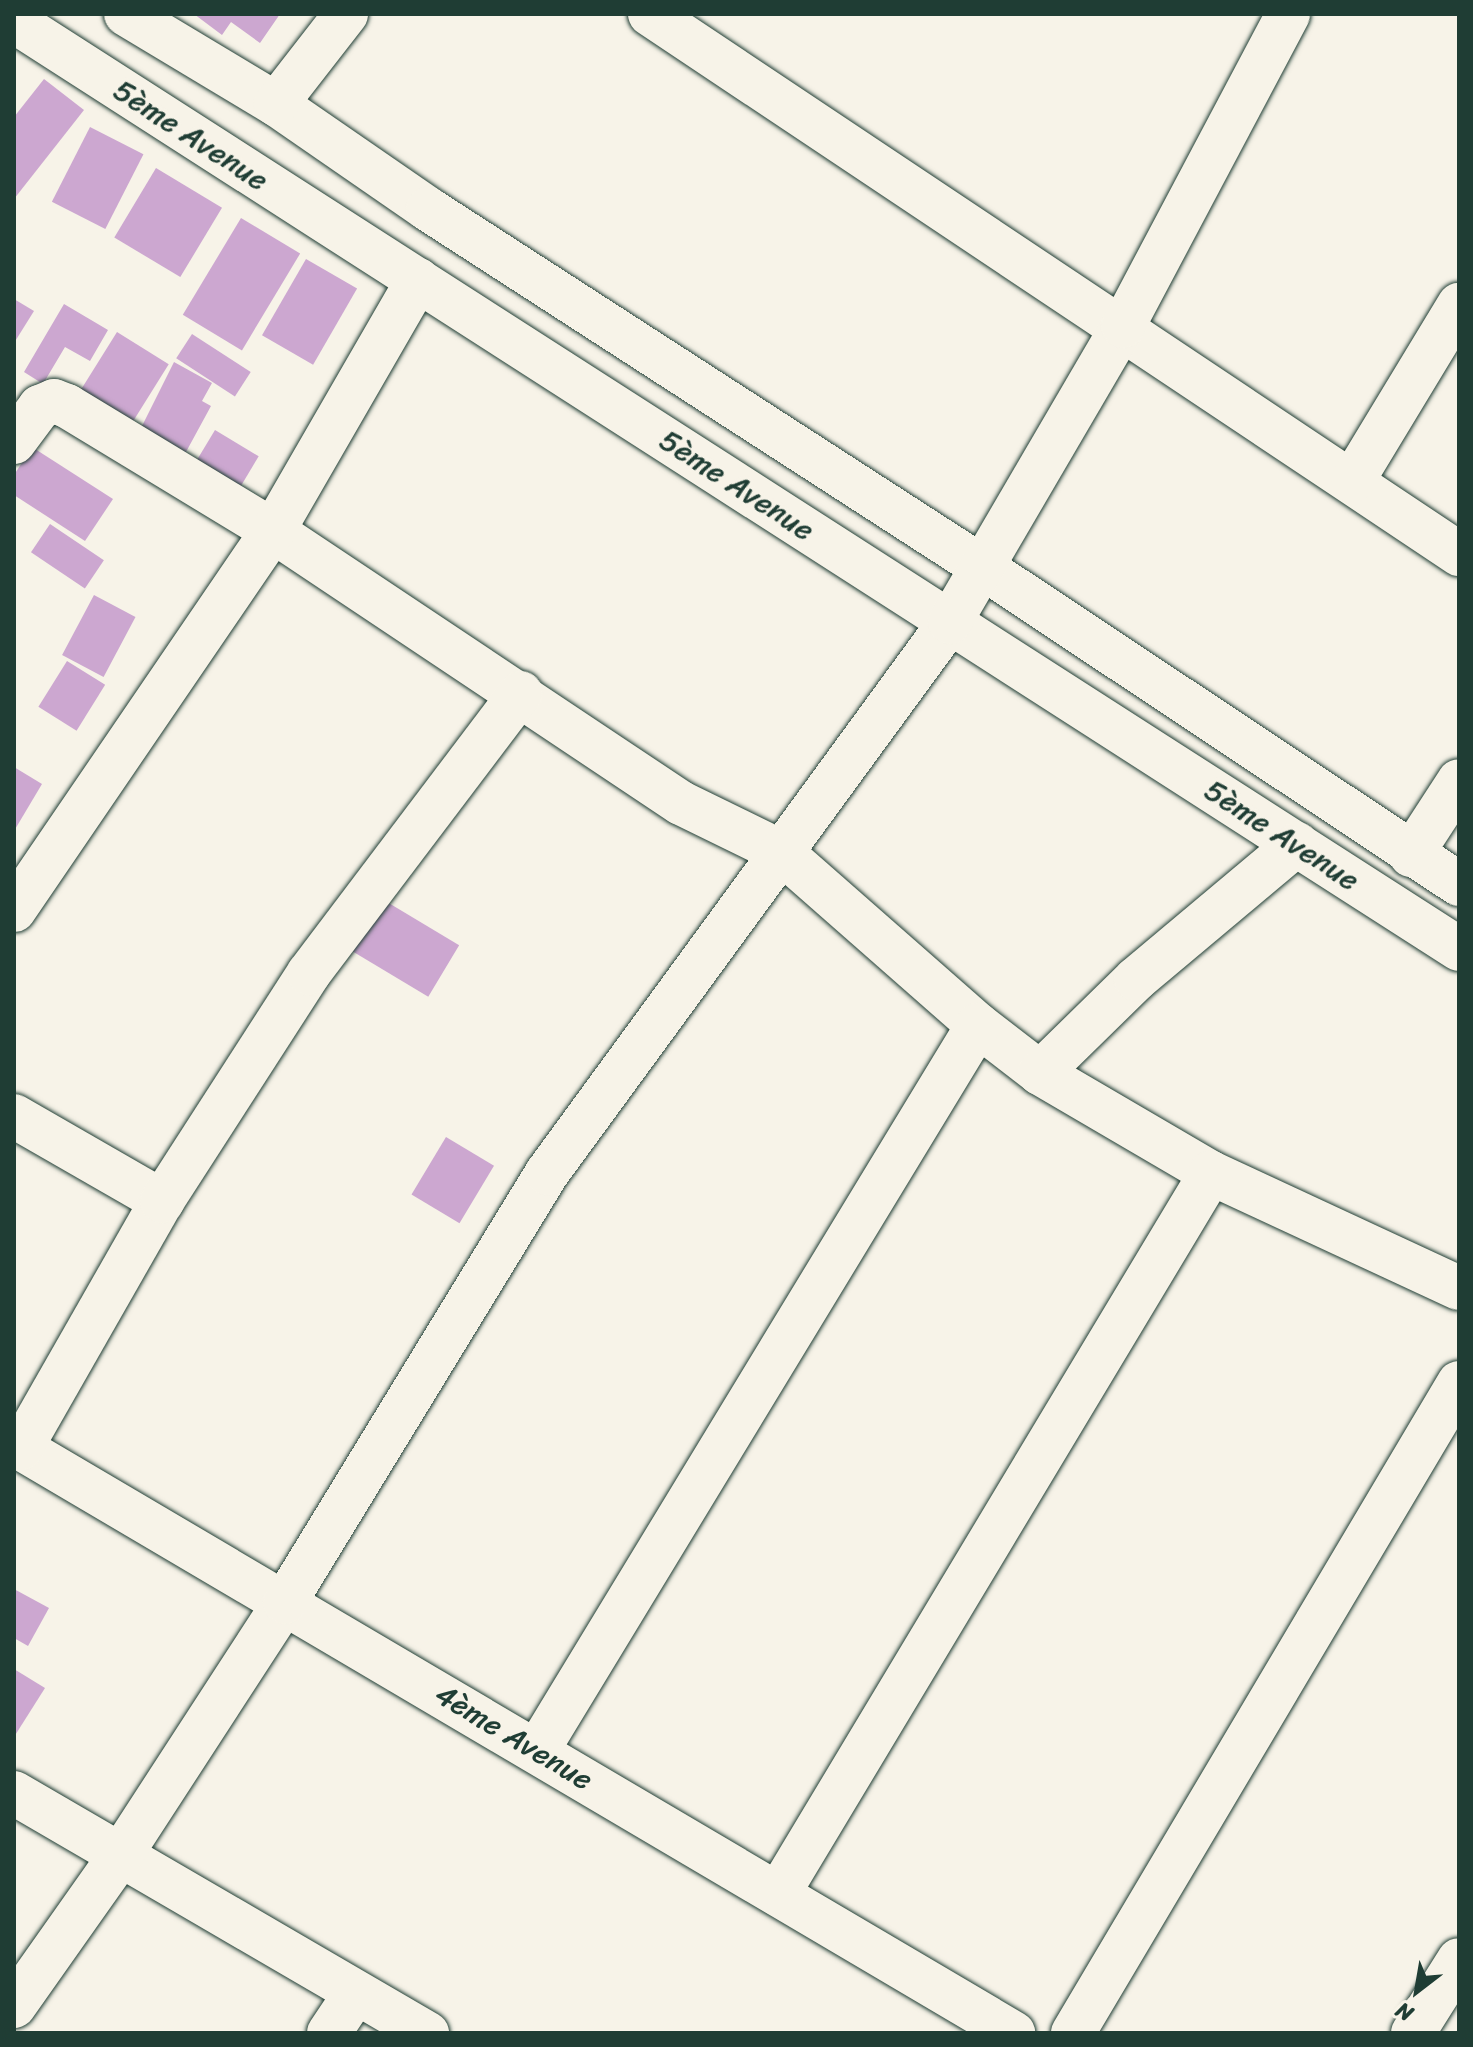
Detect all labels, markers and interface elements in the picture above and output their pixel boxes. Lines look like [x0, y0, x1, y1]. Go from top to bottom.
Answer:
street label: 5ème Avenue [107, 72, 275, 198]
street label: 5ème Avenue [653, 422, 821, 548]
street label: 5ème Avenue [1198, 772, 1366, 898]
street label: 4ème Avenue [429, 1676, 599, 1798]
north arrow [1377, 1951, 1457, 2031]
text: N [1388, 1991, 1421, 2033]

